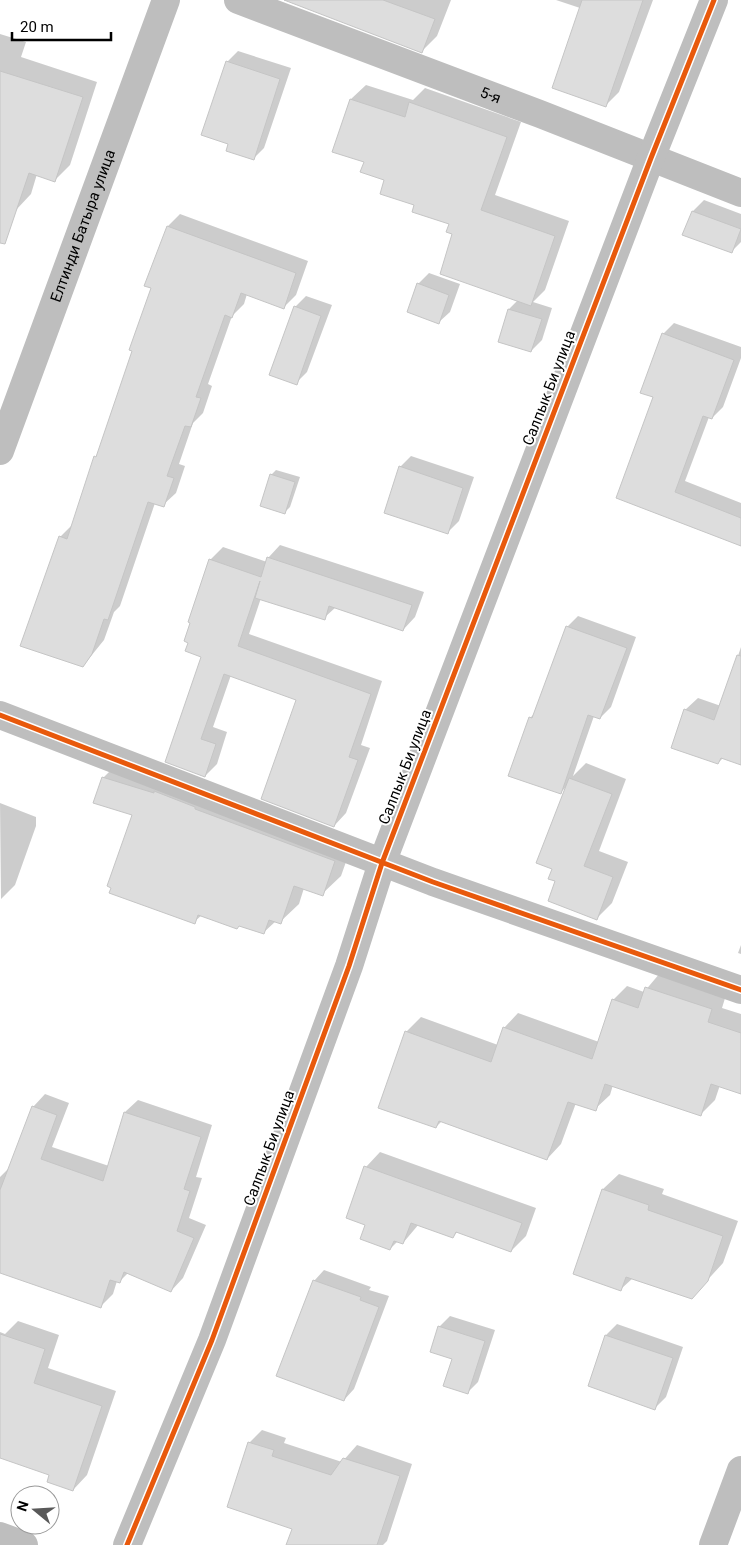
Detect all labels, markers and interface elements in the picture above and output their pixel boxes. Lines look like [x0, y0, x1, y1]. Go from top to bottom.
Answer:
scale bar [12, 10, 111, 42]
text: 20 m [20, 18, 54, 36]
street label: 5-я [478, 83, 504, 107]
street label: Елтинди Батыра улица [47, 147, 119, 305]
street label: Салпык Би улица [519, 328, 579, 448]
street label: Салпык Би улица [375, 707, 435, 827]
street label: Салпык Би улица [240, 1088, 298, 1208]
north arrow [10, 1485, 60, 1535]
text: N [13, 1499, 32, 1513]

